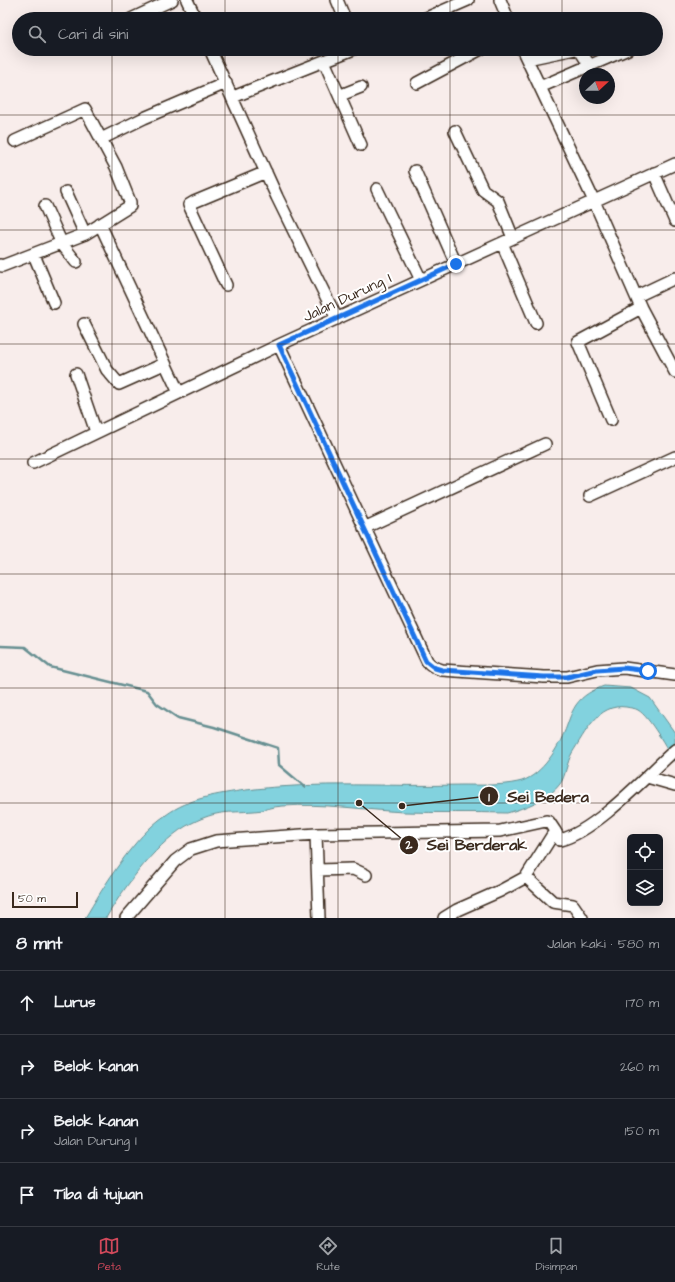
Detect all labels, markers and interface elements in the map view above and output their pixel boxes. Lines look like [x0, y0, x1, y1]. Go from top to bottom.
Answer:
search box [12, 12, 663, 56]
icon: search [26, 23, 48, 45]
text: Cari di sini [58, 24, 128, 45]
north arrow [579, 68, 615, 104]
route end [447, 255, 465, 273]
street label: Jalan Durung I [299, 268, 395, 328]
route start [639, 662, 657, 680]
callout: Sei Bedera [479, 782, 597, 810]
text: Sei Bedera [506, 786, 590, 808]
text: 1 [488, 789, 490, 806]
callout: Sei Berderak [399, 831, 535, 859]
text: Sei Berderak [426, 834, 527, 856]
map controls [627, 834, 663, 906]
button: locate [627, 834, 663, 870]
text: 2 [405, 837, 413, 854]
button: layers [627, 870, 663, 906]
scale bar [12, 890, 78, 909]
text: 50 m [18, 891, 46, 906]
text: 8 mnt [16, 932, 62, 956]
text: Jalan kaki · 580 m [547, 935, 659, 953]
icon: ahead [16, 992, 38, 1014]
text: Lurus [54, 992, 95, 1013]
text: 170 m [626, 994, 659, 1012]
icon: right [16, 1056, 38, 1078]
text: Belok kanan [54, 1056, 138, 1077]
text: 260 m [620, 1058, 659, 1076]
text: Belok kanan [54, 1111, 138, 1132]
icon: right [16, 1120, 38, 1142]
text: 150 m [625, 1122, 659, 1140]
text: Jalan Durung I [54, 1132, 137, 1150]
icon: arrive [16, 1184, 38, 1206]
text: Tiba di tujuan [54, 1184, 143, 1205]
tab: Peta [98, 1235, 121, 1274]
tab: Rute [316, 1235, 340, 1274]
tab: Disimpan [535, 1235, 577, 1274]

